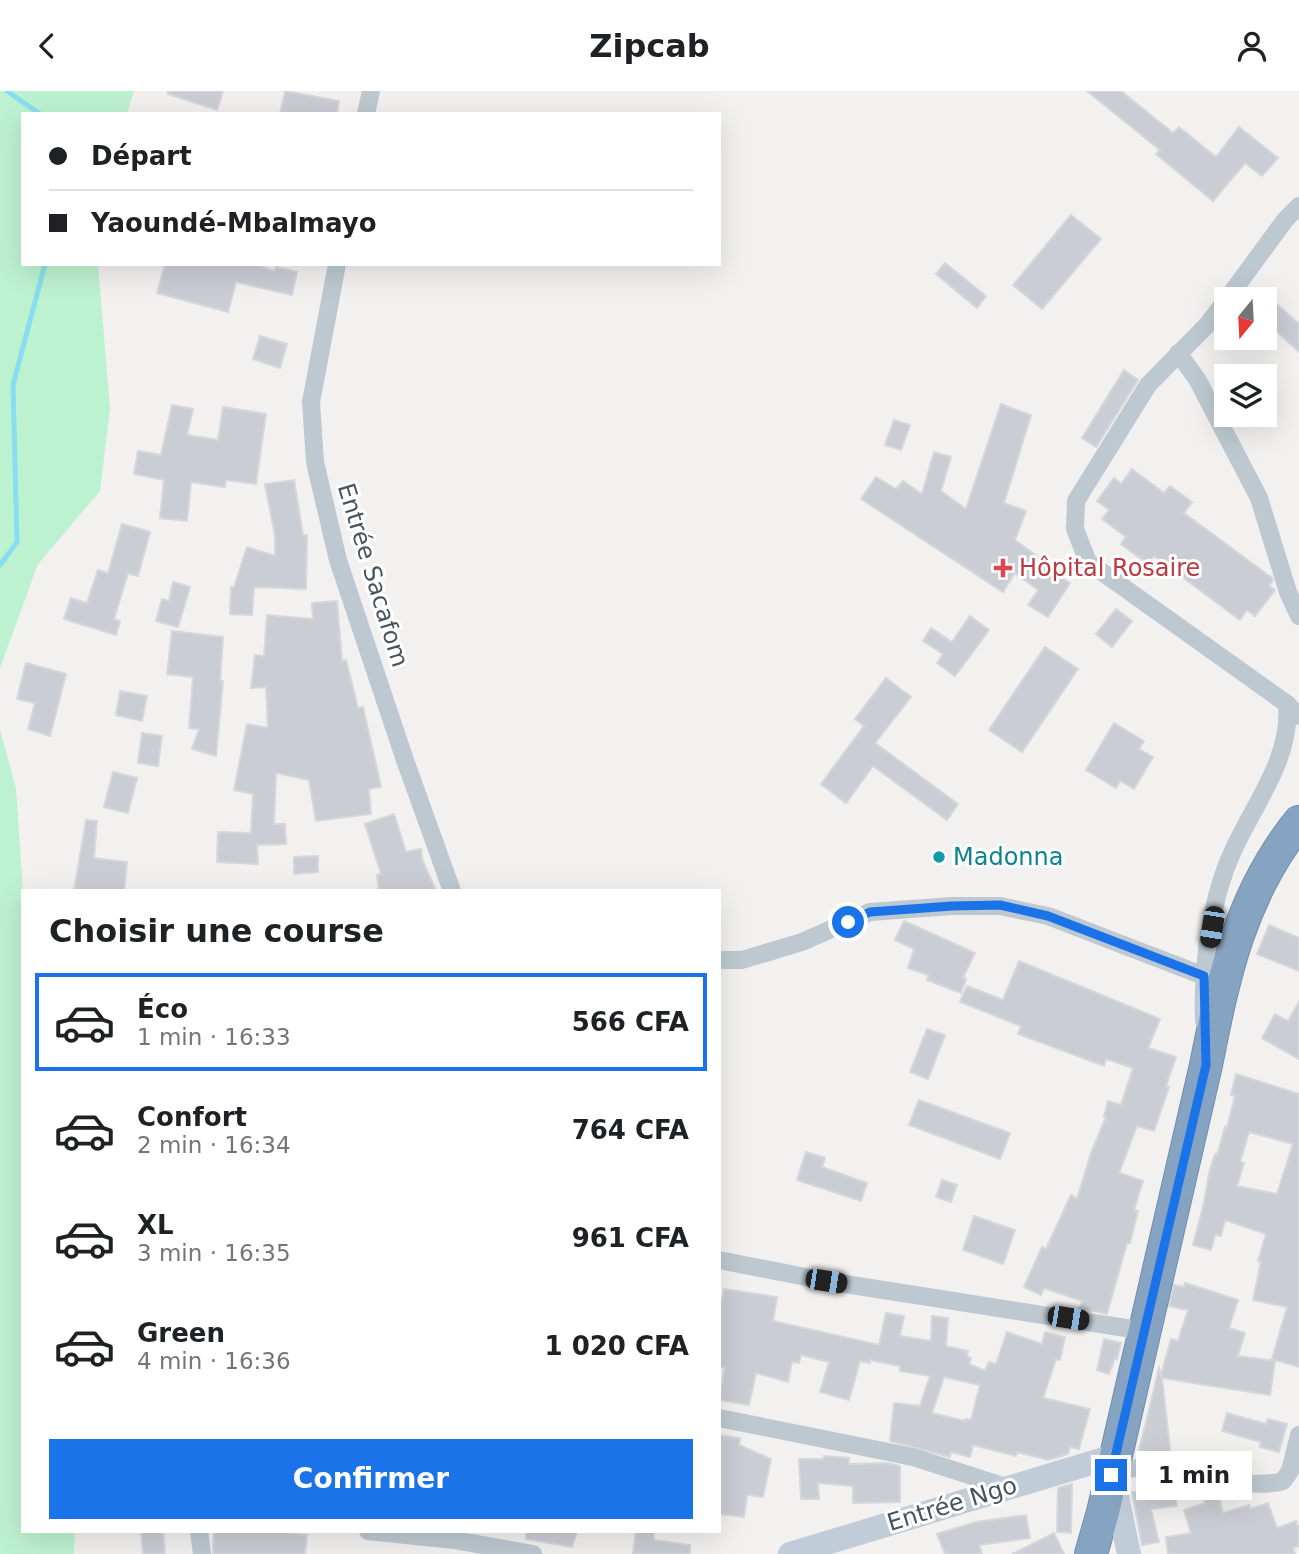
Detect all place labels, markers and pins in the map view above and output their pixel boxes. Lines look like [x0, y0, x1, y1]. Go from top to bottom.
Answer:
place label: Hôpital Rosaire [1019, 554, 1200, 582]
marker: Hôpital Rosaire [993, 558, 1013, 578]
place label: Madonna [953, 843, 1063, 871]
marker: Madonna [931, 849, 947, 865]

